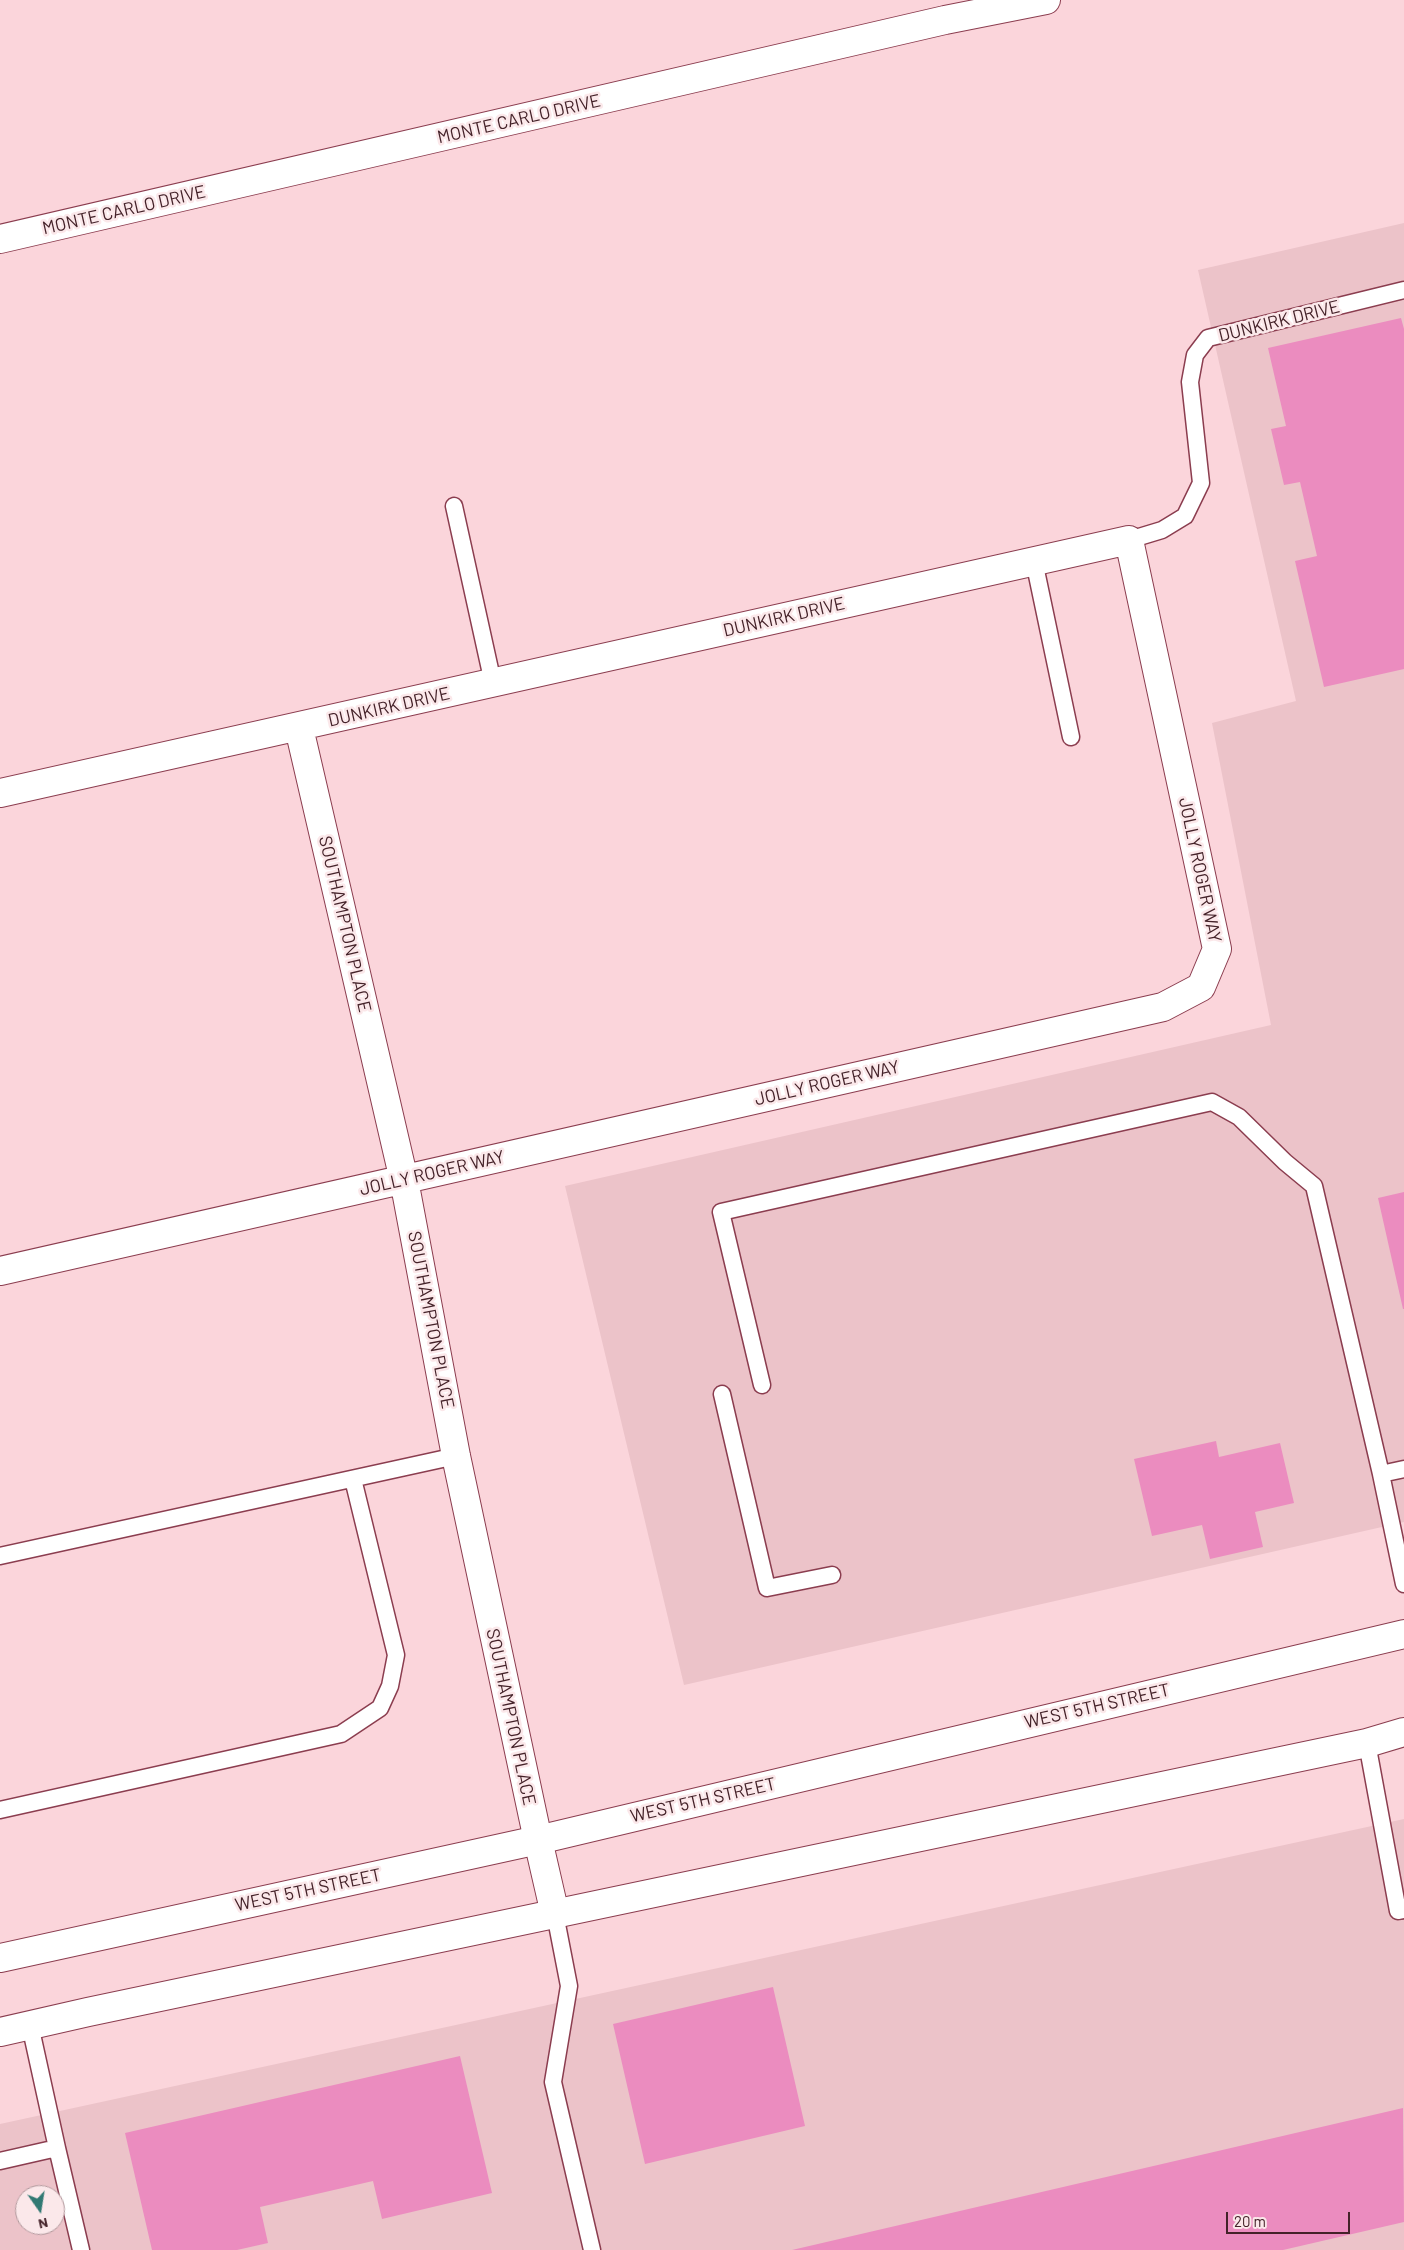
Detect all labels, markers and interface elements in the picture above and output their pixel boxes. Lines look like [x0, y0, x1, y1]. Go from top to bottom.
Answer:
street label: MONTE CARLO DRIVE [435, 90, 603, 148]
street label: MONTE CARLO DRIVE [40, 181, 208, 239]
street label: DUNKIRK DRIVE [1216, 295, 1342, 347]
street label: DUNKIRK DRIVE [721, 592, 847, 642]
street label: DUNKIRK DRIVE [326, 682, 452, 732]
street label: JOLLY ROGER WAY [1174, 795, 1226, 945]
street label: SOUTHAMPTON PLACE [314, 834, 376, 1014]
street label: JOLLY ROGER WAY [753, 1056, 901, 1110]
street label: JOLLY ROGER WAY [358, 1146, 506, 1200]
street label: SOUTHAMPTON PLACE [403, 1229, 459, 1411]
street label: SOUTHAMPTON PLACE [482, 1626, 540, 1808]
street label: WEST 5TH STREET [1022, 1679, 1172, 1733]
street label: WEST 5TH STREET [628, 1773, 778, 1827]
street label: WEST 5TH STREET [233, 1864, 383, 1916]
north arrow [15, 2185, 65, 2235]
scale bar [1229, 2202, 1353, 2234]
text: 20 m [1234, 2212, 1266, 2230]
text: N [37, 2215, 50, 2233]

